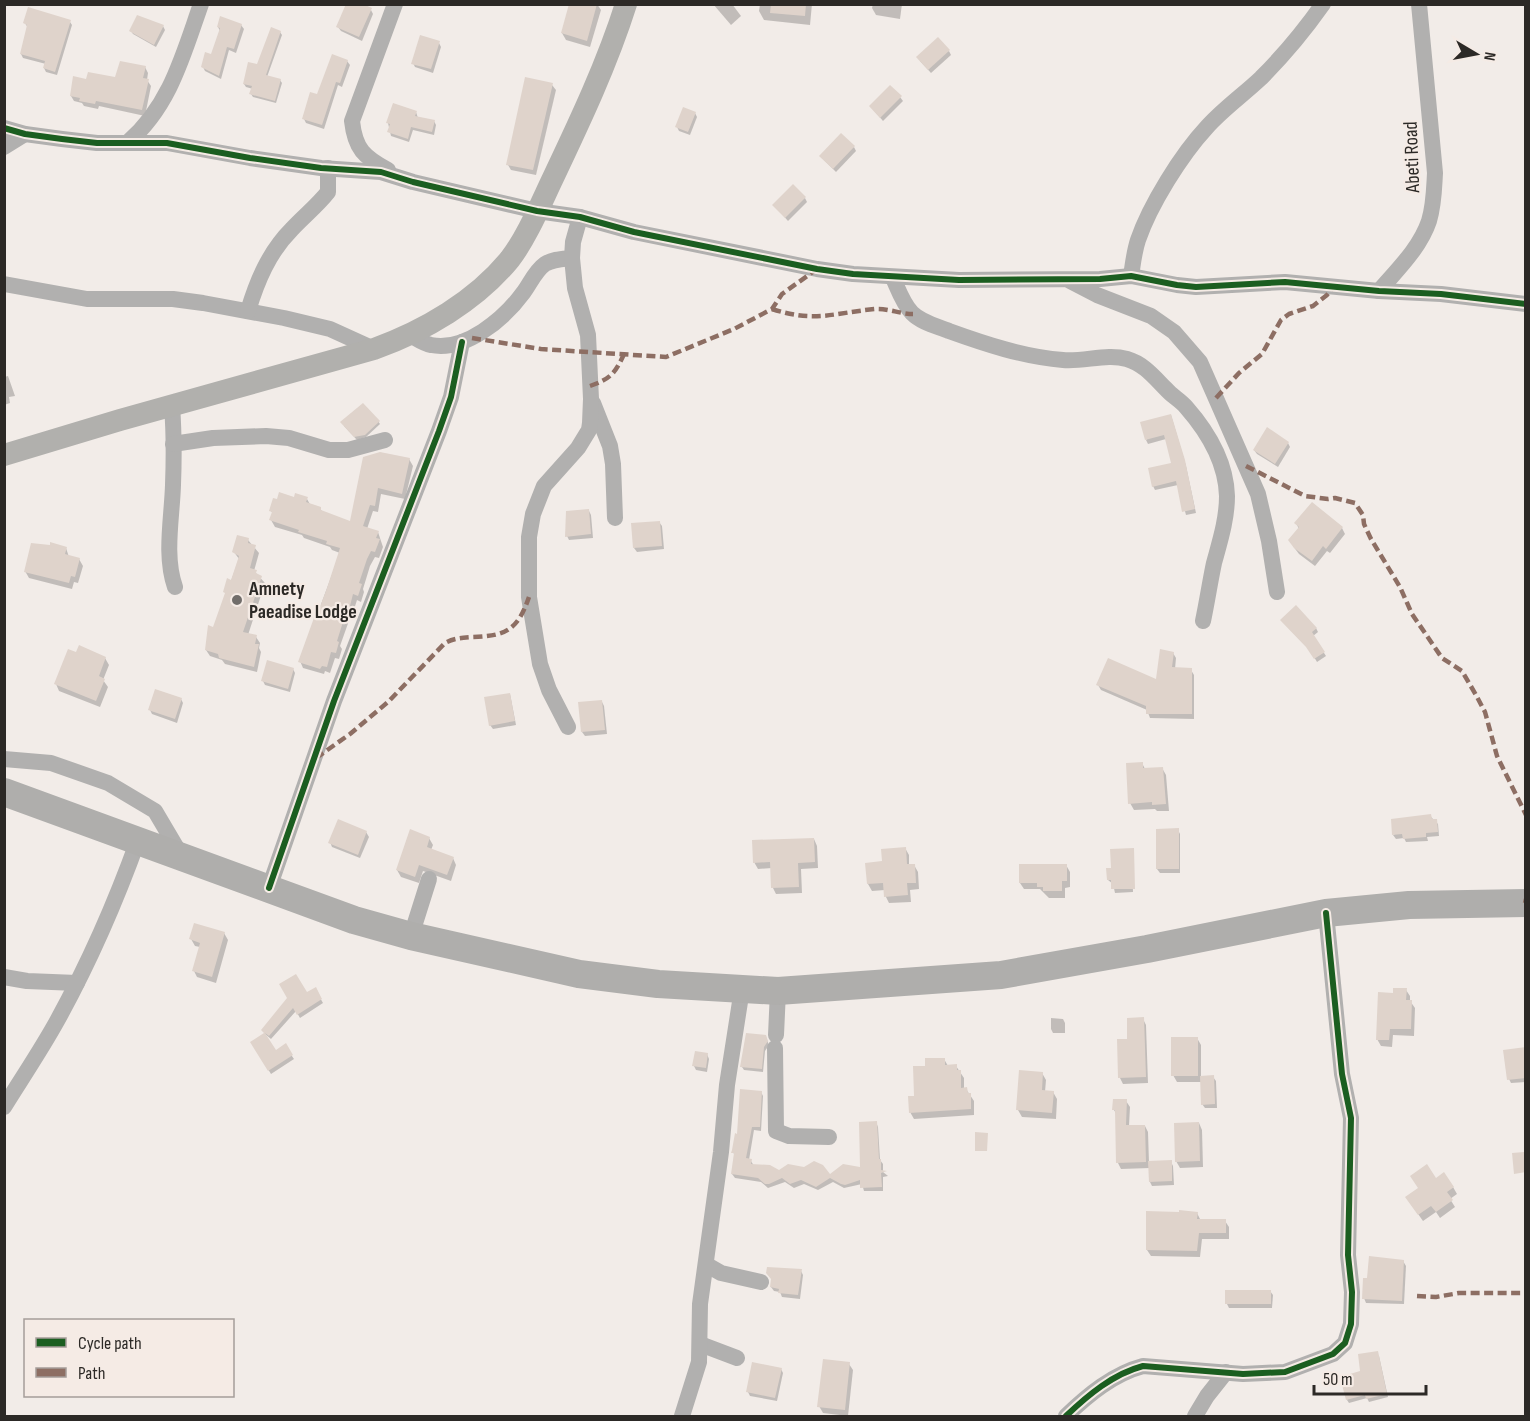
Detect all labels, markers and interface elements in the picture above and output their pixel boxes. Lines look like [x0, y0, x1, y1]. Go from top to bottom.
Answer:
north arrow [1446, 24, 1506, 84]
text: N [1479, 50, 1499, 62]
street label: Abeti Road [1399, 121, 1425, 194]
place label: Amnety Paeadise Lodge [248, 577, 357, 624]
marker: Amnety Paeadise Lodge [230, 593, 244, 607]
legend [24, 1319, 234, 1397]
text: Cycle path [78, 1333, 142, 1354]
scale bar [1314, 1358, 1426, 1396]
text: Path [78, 1363, 106, 1384]
text: 50 m [1323, 1369, 1353, 1390]

